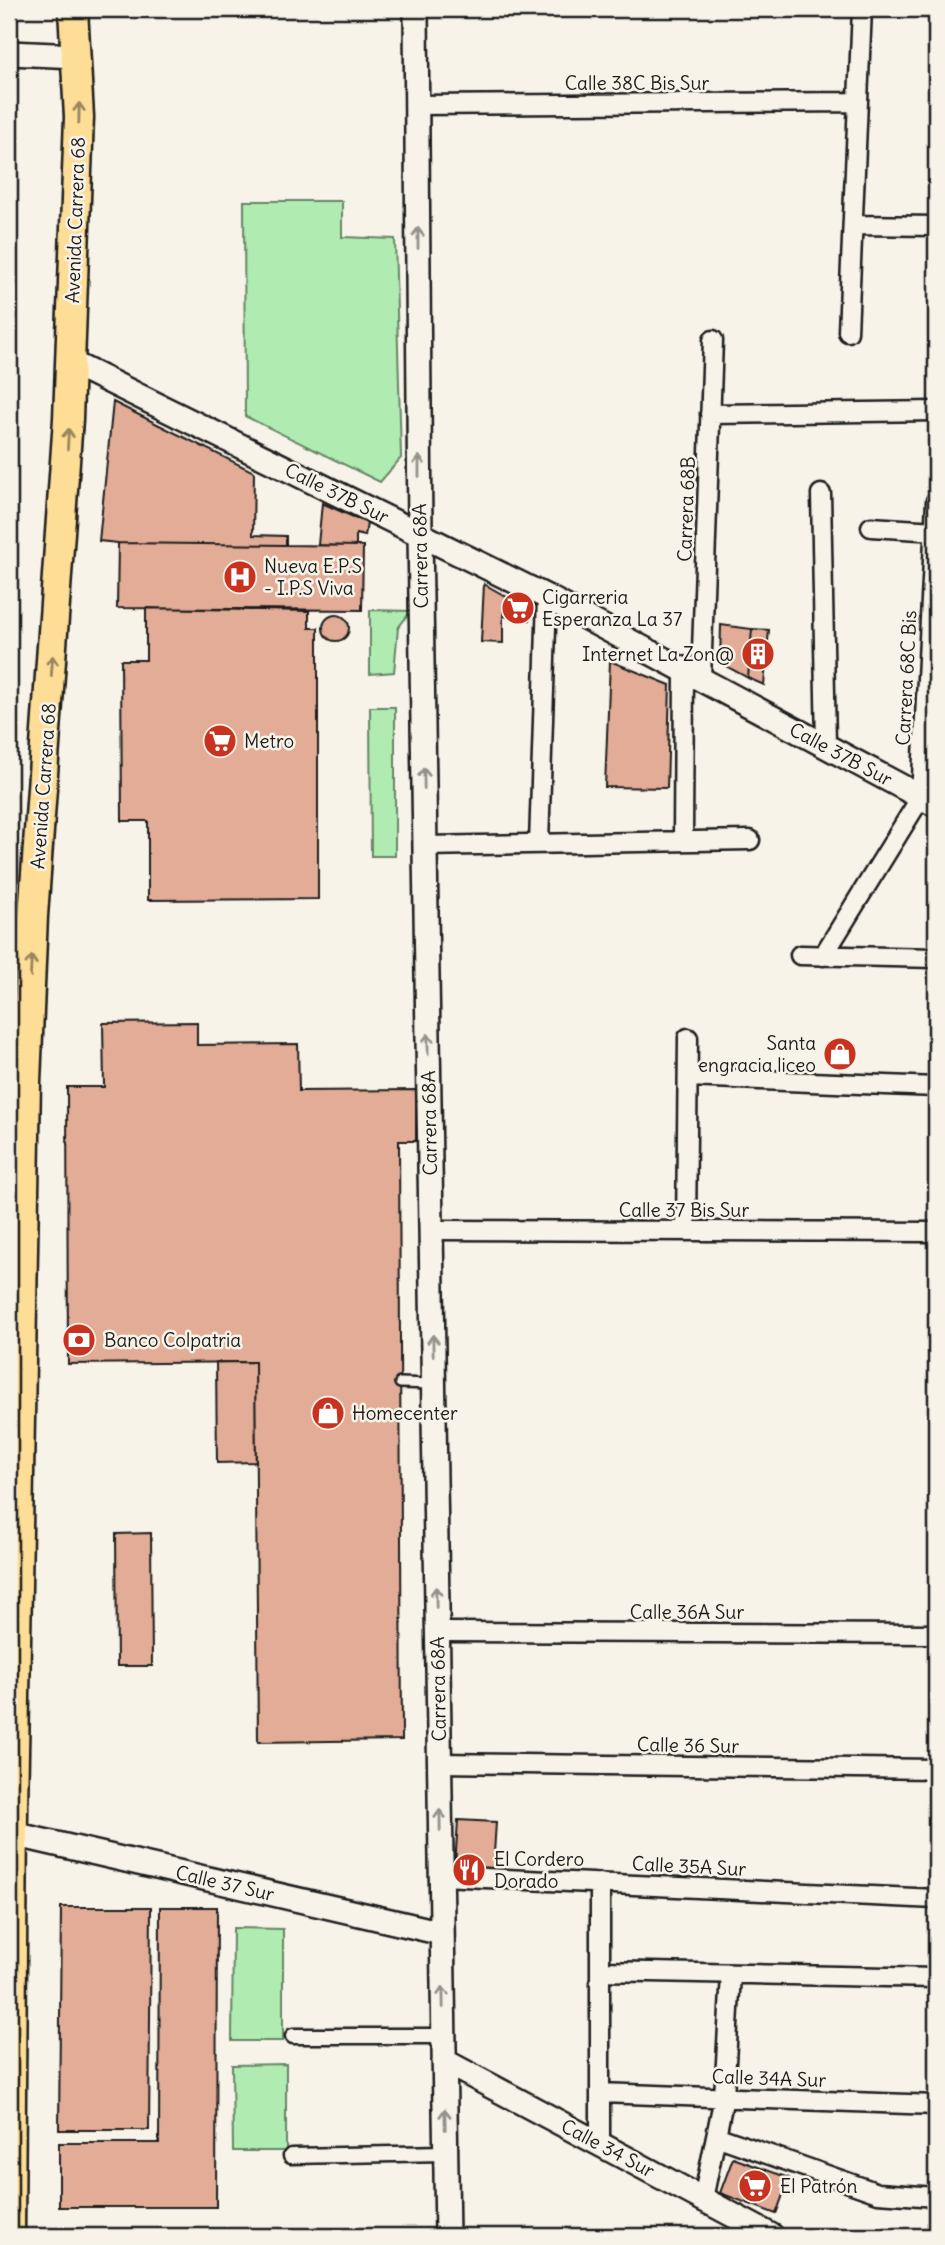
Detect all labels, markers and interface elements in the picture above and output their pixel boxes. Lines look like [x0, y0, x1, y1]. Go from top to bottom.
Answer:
street label: Calle 38C Bis Sur [565, 71, 710, 95]
one-way arrow [72, 102, 86, 125]
street label: Avenida Carrera 68 [60, 136, 90, 304]
one-way arrow [411, 227, 425, 250]
one-way arrow [61, 427, 74, 450]
one-way arrow [412, 455, 426, 478]
street label: Carrera 68B [672, 456, 700, 562]
street label: Calle 37B Sur [281, 457, 393, 529]
street label: Carrera 68A [407, 503, 433, 609]
place label: Nueva E.P.S - I.P.S Viva [264, 554, 362, 600]
hospital icon: Nueva E.P.S - I.P.S Viva [221, 558, 259, 596]
place label: Cigarreria Esperanza La 37 [542, 585, 682, 631]
supermarket icon: Cigarreria Esperanza La 37 [499, 589, 537, 627]
street label: Carrera 68C Bis [890, 610, 922, 746]
building icon: Internet La Zon@ [739, 635, 777, 673]
place label: Internet La Zon@ [582, 642, 734, 666]
one-way arrow [46, 655, 59, 677]
street label: Avenida Carrera 68 [25, 702, 61, 870]
street label: Calle 37B Sur [785, 717, 897, 791]
supermarket icon: Metro [201, 722, 239, 760]
place label: Metro [244, 729, 294, 753]
one-way arrow [417, 767, 431, 790]
one-way arrow [24, 955, 37, 978]
place label: Santa engracia liceo [698, 1031, 816, 1077]
one-way arrow [421, 1033, 435, 1056]
shop icon: Santa engracia liceo [821, 1035, 859, 1073]
street label: Carrera 68A [416, 1070, 442, 1176]
street label: Calle 37 Bis Sur [619, 1198, 749, 1222]
bank icon: Banco Colpatria [60, 1321, 98, 1359]
place label: Banco Colpatria [104, 1328, 241, 1352]
one-way arrow [426, 1334, 440, 1357]
shop icon: Homecenter [309, 1394, 347, 1432]
place label: Homecenter [352, 1401, 458, 1425]
one-way arrow [430, 1586, 443, 1609]
street label: Calle 36A Sur [630, 1600, 744, 1624]
street label: Carrera 68A [425, 1636, 451, 1742]
street label: Calle 36 Sur [637, 1732, 740, 1758]
one-way arrow [433, 1808, 447, 1831]
place label: El Cordero Dorado [494, 1847, 584, 1893]
restaurant icon: El Cordero Dorado [450, 1851, 488, 1889]
street label: Calle 35A Sur [631, 1851, 747, 1881]
street label: Calle 37 Sur [173, 1860, 277, 1906]
one-way arrow [436, 1986, 449, 2009]
street label: Calle 34A Sur [711, 2064, 827, 2092]
one-way arrow [438, 2108, 451, 2131]
street label: Calle 34 Sur [557, 2113, 659, 2183]
supermarket icon: El Patrón [736, 2167, 774, 2205]
place label: El Patrón [780, 2174, 857, 2198]

